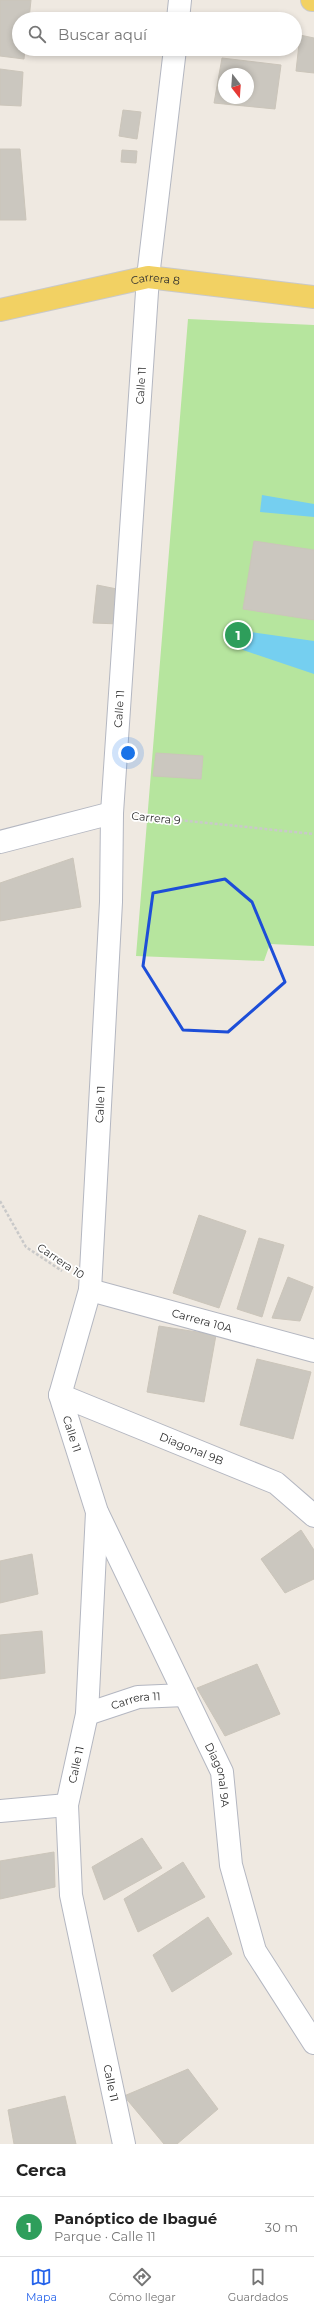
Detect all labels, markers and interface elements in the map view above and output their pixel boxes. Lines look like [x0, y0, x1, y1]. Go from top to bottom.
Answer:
search box [12, 12, 302, 56]
icon: search [26, 23, 48, 45]
text: Buscar aquí [58, 25, 147, 44]
north arrow [218, 68, 254, 104]
street label: Carrera 8 [129, 270, 181, 288]
street label: Calle 11 [132, 366, 149, 405]
pin: 1 [225, 620, 251, 650]
street label: Calle 11 [111, 690, 127, 728]
your location [118, 743, 138, 763]
street label: Carrera 9 [131, 808, 182, 828]
street label: Calle 11 [92, 1085, 108, 1123]
street label: Carrera 10 [35, 1240, 87, 1282]
street label: Carrera 10A [170, 1306, 234, 1335]
street label: Calle 11 [60, 1414, 84, 1454]
street label: Diagonal 9B [157, 1429, 226, 1468]
street label: Carrera 11 [109, 1689, 161, 1713]
street label: Diagonal 9A [202, 1740, 232, 1808]
street label: Calle 11 [65, 1745, 87, 1785]
street label: Calle 11 [100, 2063, 122, 2103]
text: Cerca [16, 2160, 66, 2180]
text: Panóptico de Ibagué [54, 2209, 217, 2228]
text: 1 [26, 2219, 32, 2235]
text: 30 m [265, 2219, 298, 2235]
text: Parque · Calle 11 [54, 2228, 156, 2244]
tab: Mapa [26, 2266, 57, 2304]
tab: Cómo llegar [109, 2266, 176, 2304]
tab: Guardados [228, 2266, 288, 2304]

